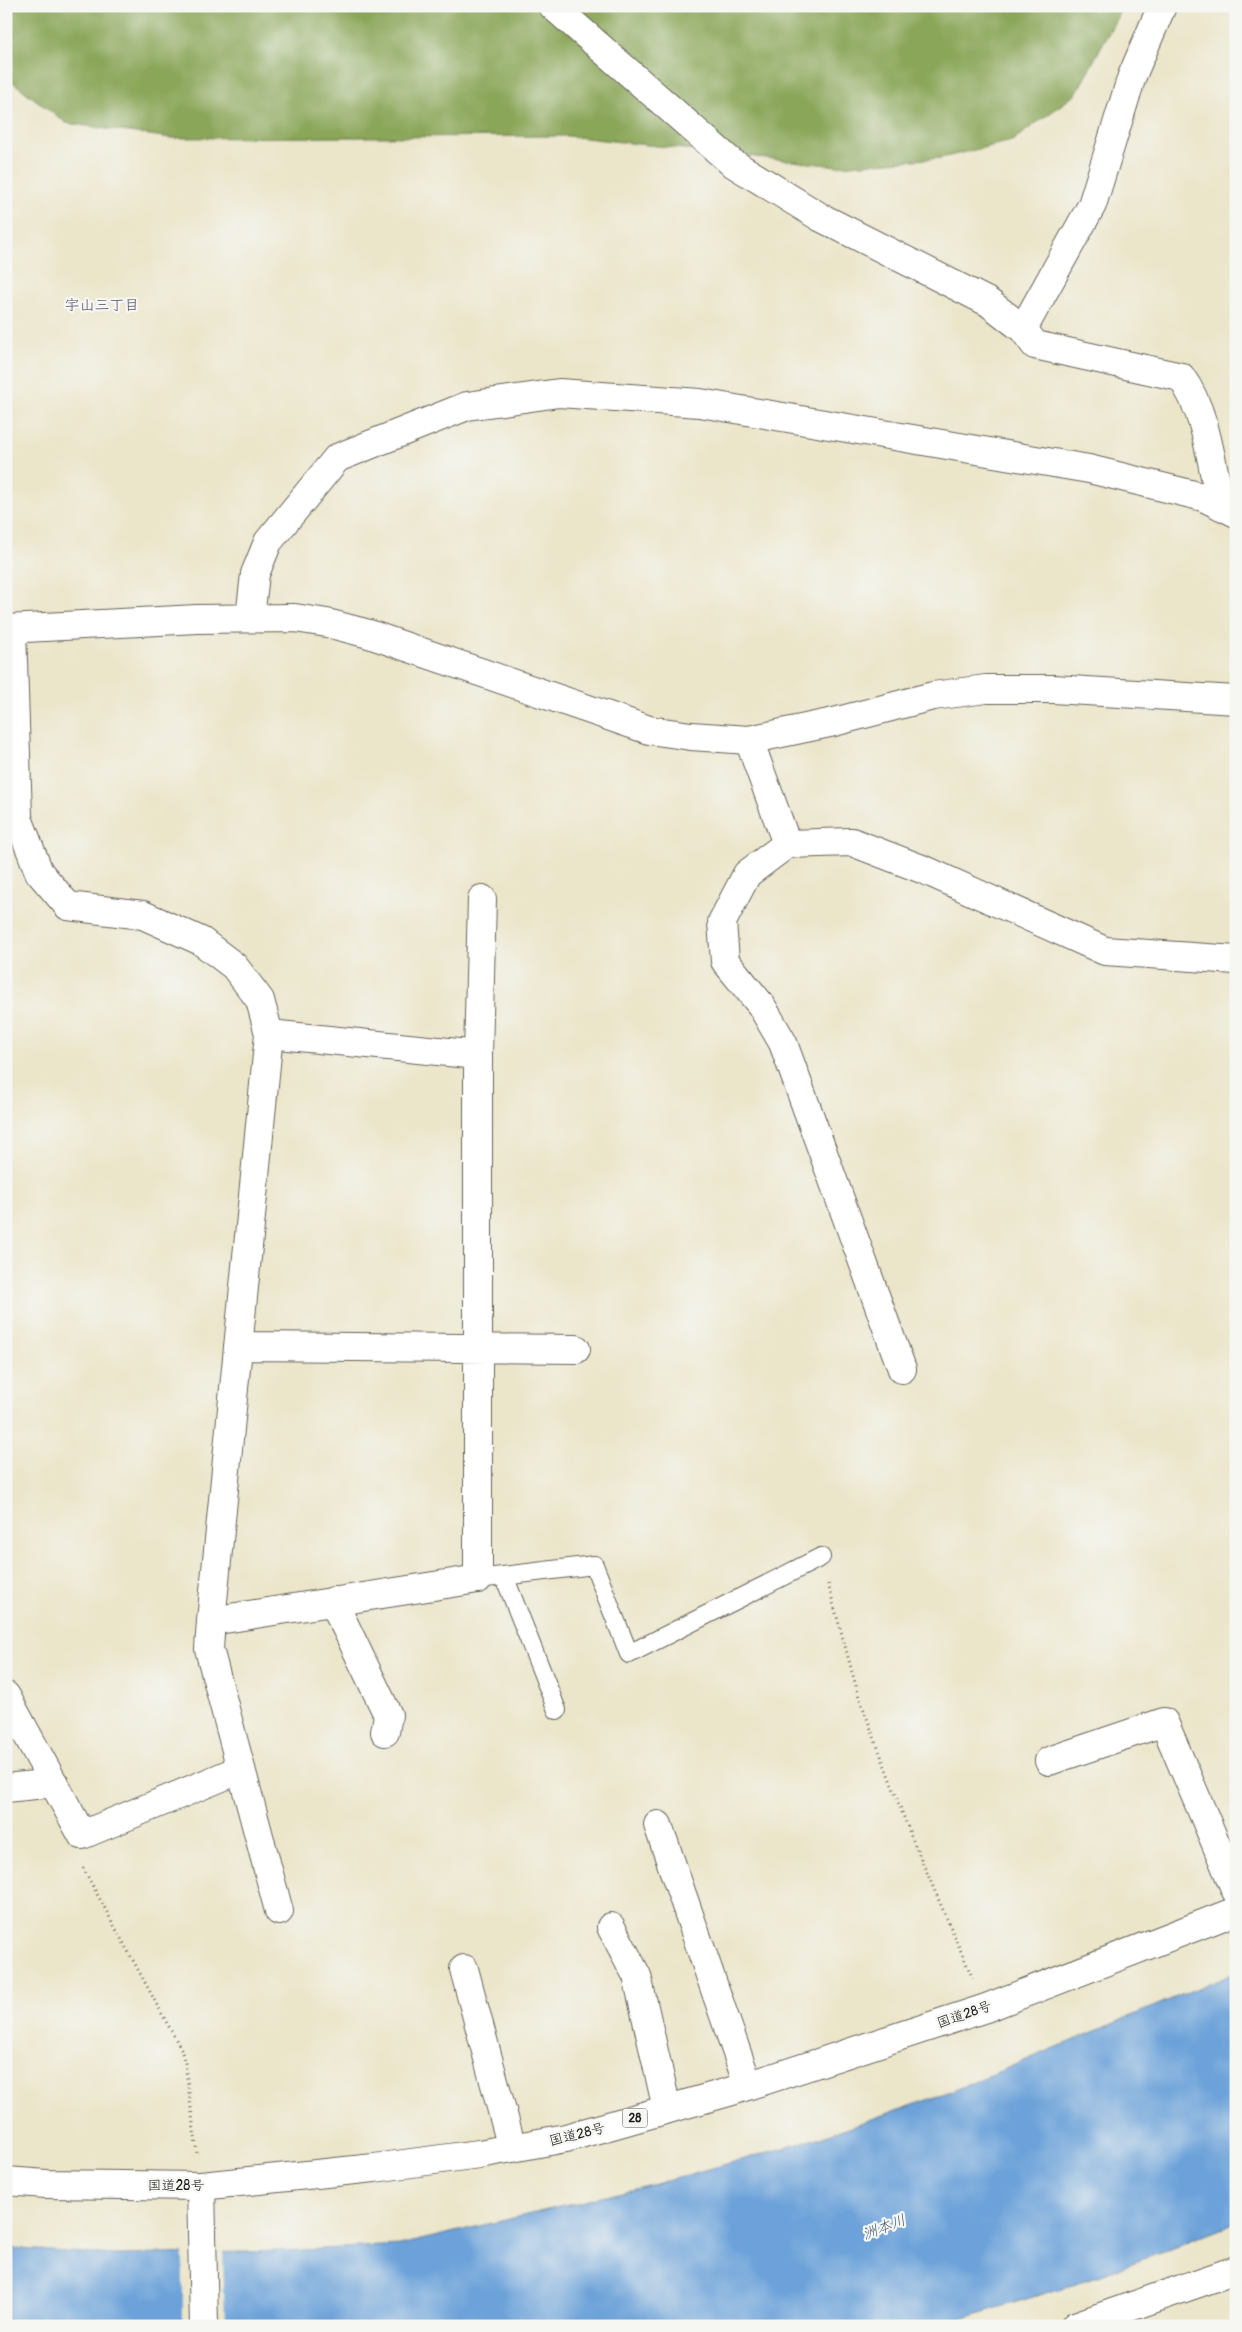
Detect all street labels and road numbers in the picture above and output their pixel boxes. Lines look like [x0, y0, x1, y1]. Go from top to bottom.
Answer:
street label: 国道28号 [934, 1997, 994, 2032]
road number: 28 [622, 2108, 648, 2128]
street label: 国道28号 [547, 2119, 607, 2150]
street label: 国道28号 [148, 2177, 204, 2194]

